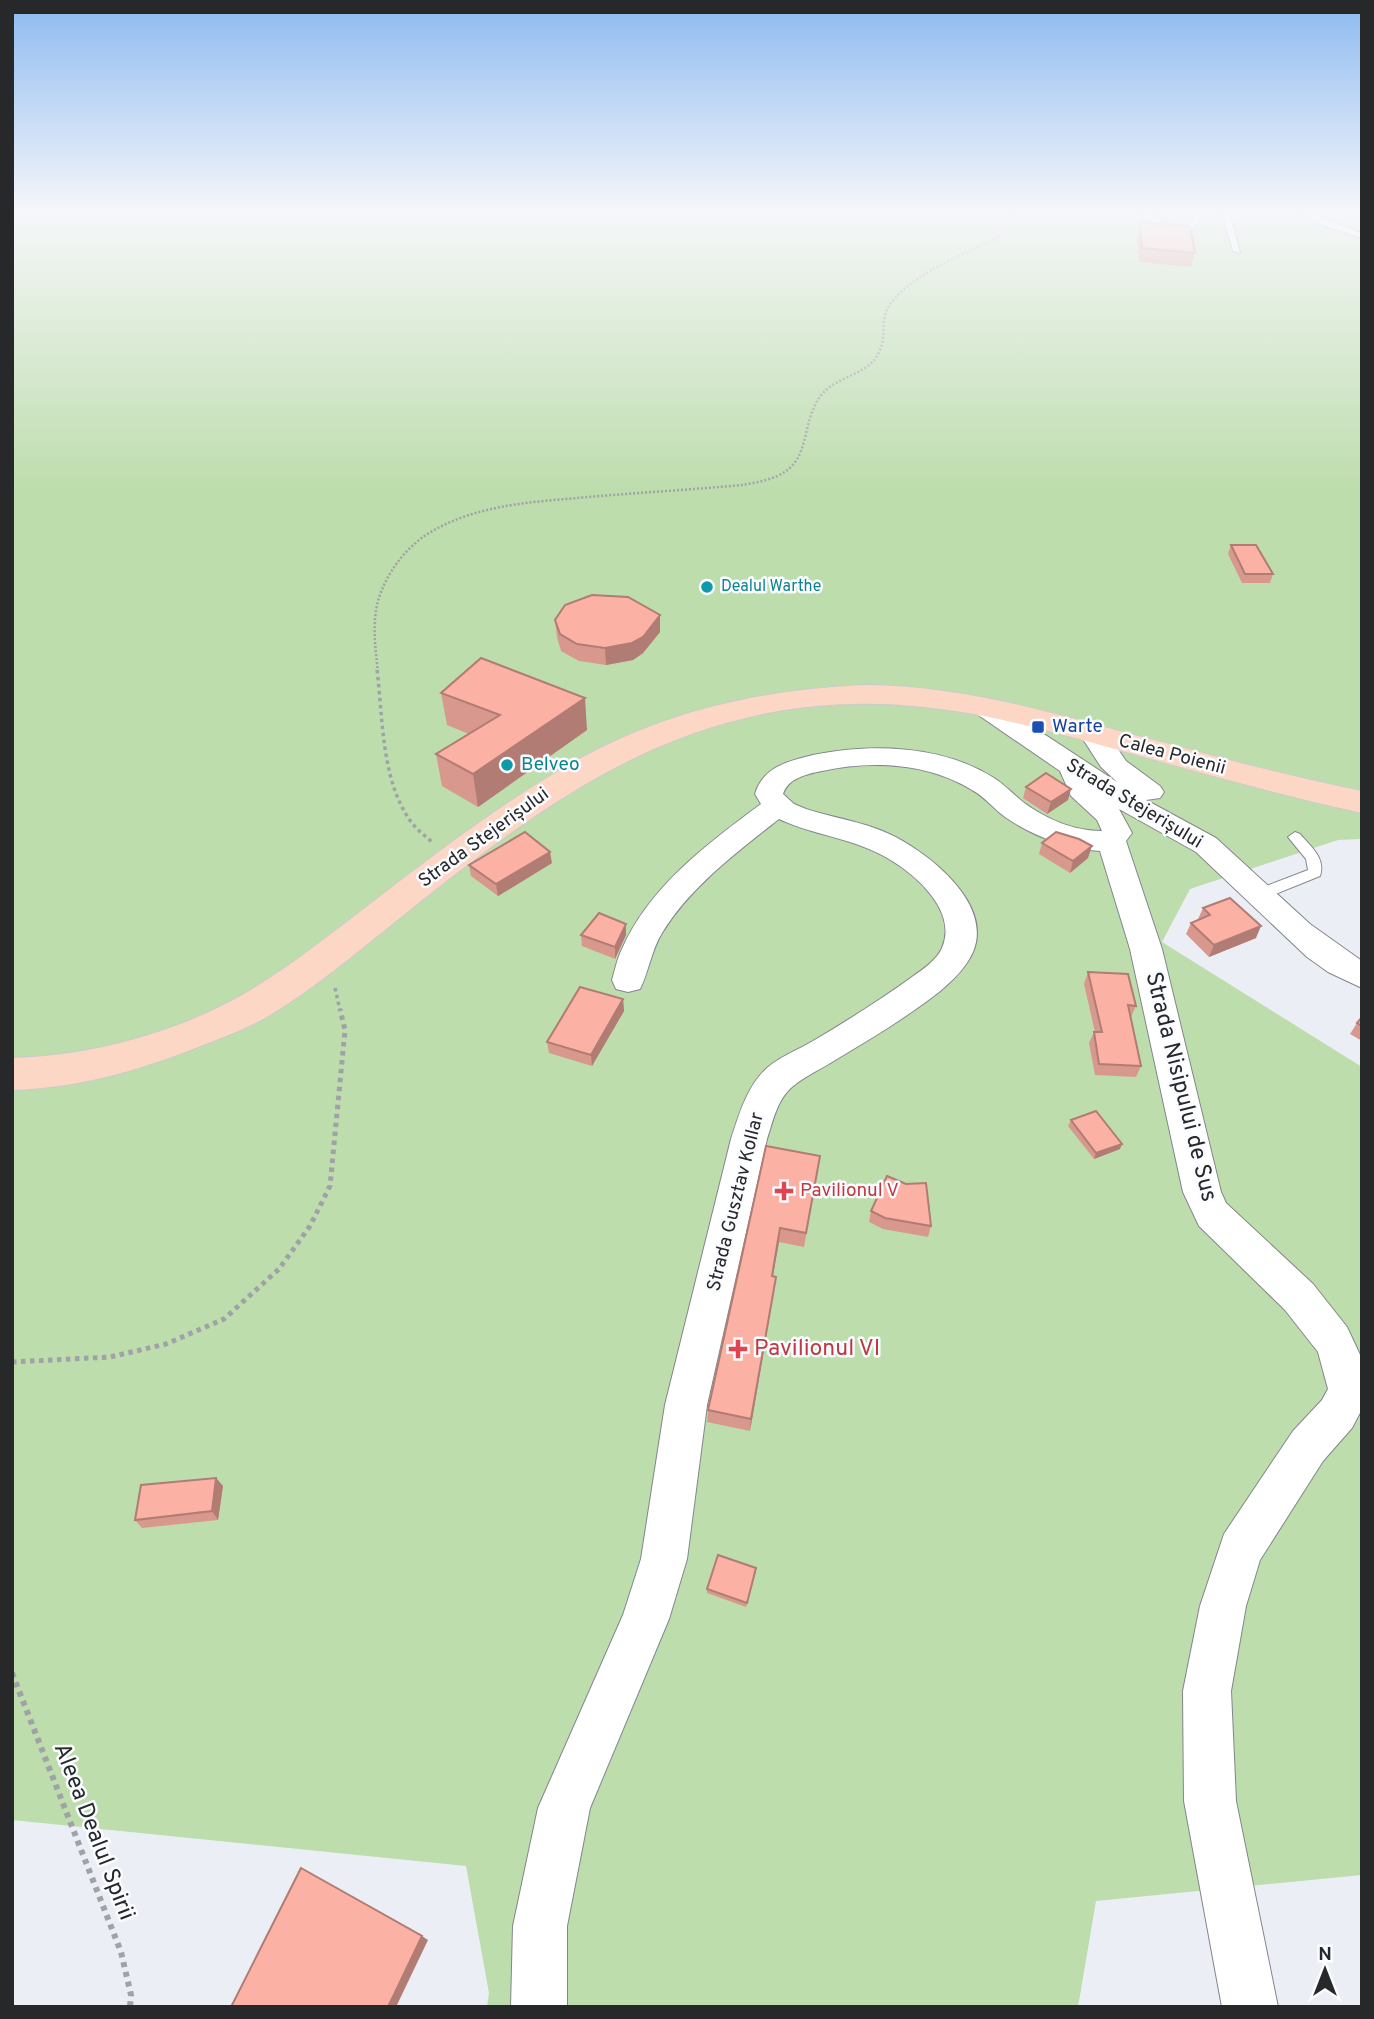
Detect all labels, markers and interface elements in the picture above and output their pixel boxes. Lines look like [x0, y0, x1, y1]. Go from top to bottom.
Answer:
place label: Dealul Warthe [721, 577, 821, 597]
marker: Dealul Warthe [699, 579, 715, 595]
place label: Warte [1052, 715, 1103, 739]
marker: Warte [1030, 719, 1046, 735]
street label: Calea Poienii [1116, 729, 1228, 781]
place label: Belveo [521, 753, 580, 777]
street label: Strada Stejerișului [1061, 754, 1207, 854]
marker: Belveo [499, 757, 515, 773]
street label: Strada Stejerișului [414, 783, 554, 893]
street label: Strada Nisipului de Sus [1137, 969, 1223, 1205]
street label: Strada Gusztav Kollar [702, 1109, 770, 1294]
place label: Pavilionul V [800, 1179, 899, 1203]
marker: Pavilionul V [774, 1181, 794, 1201]
place label: Pavilionul VI [754, 1335, 880, 1364]
marker: Pavilionul VI [728, 1339, 748, 1359]
street label: Aleea Dealul Spirii [46, 1739, 140, 1925]
north arrow [1290, 1935, 1360, 2005]
text: N [1318, 1943, 1332, 1967]

